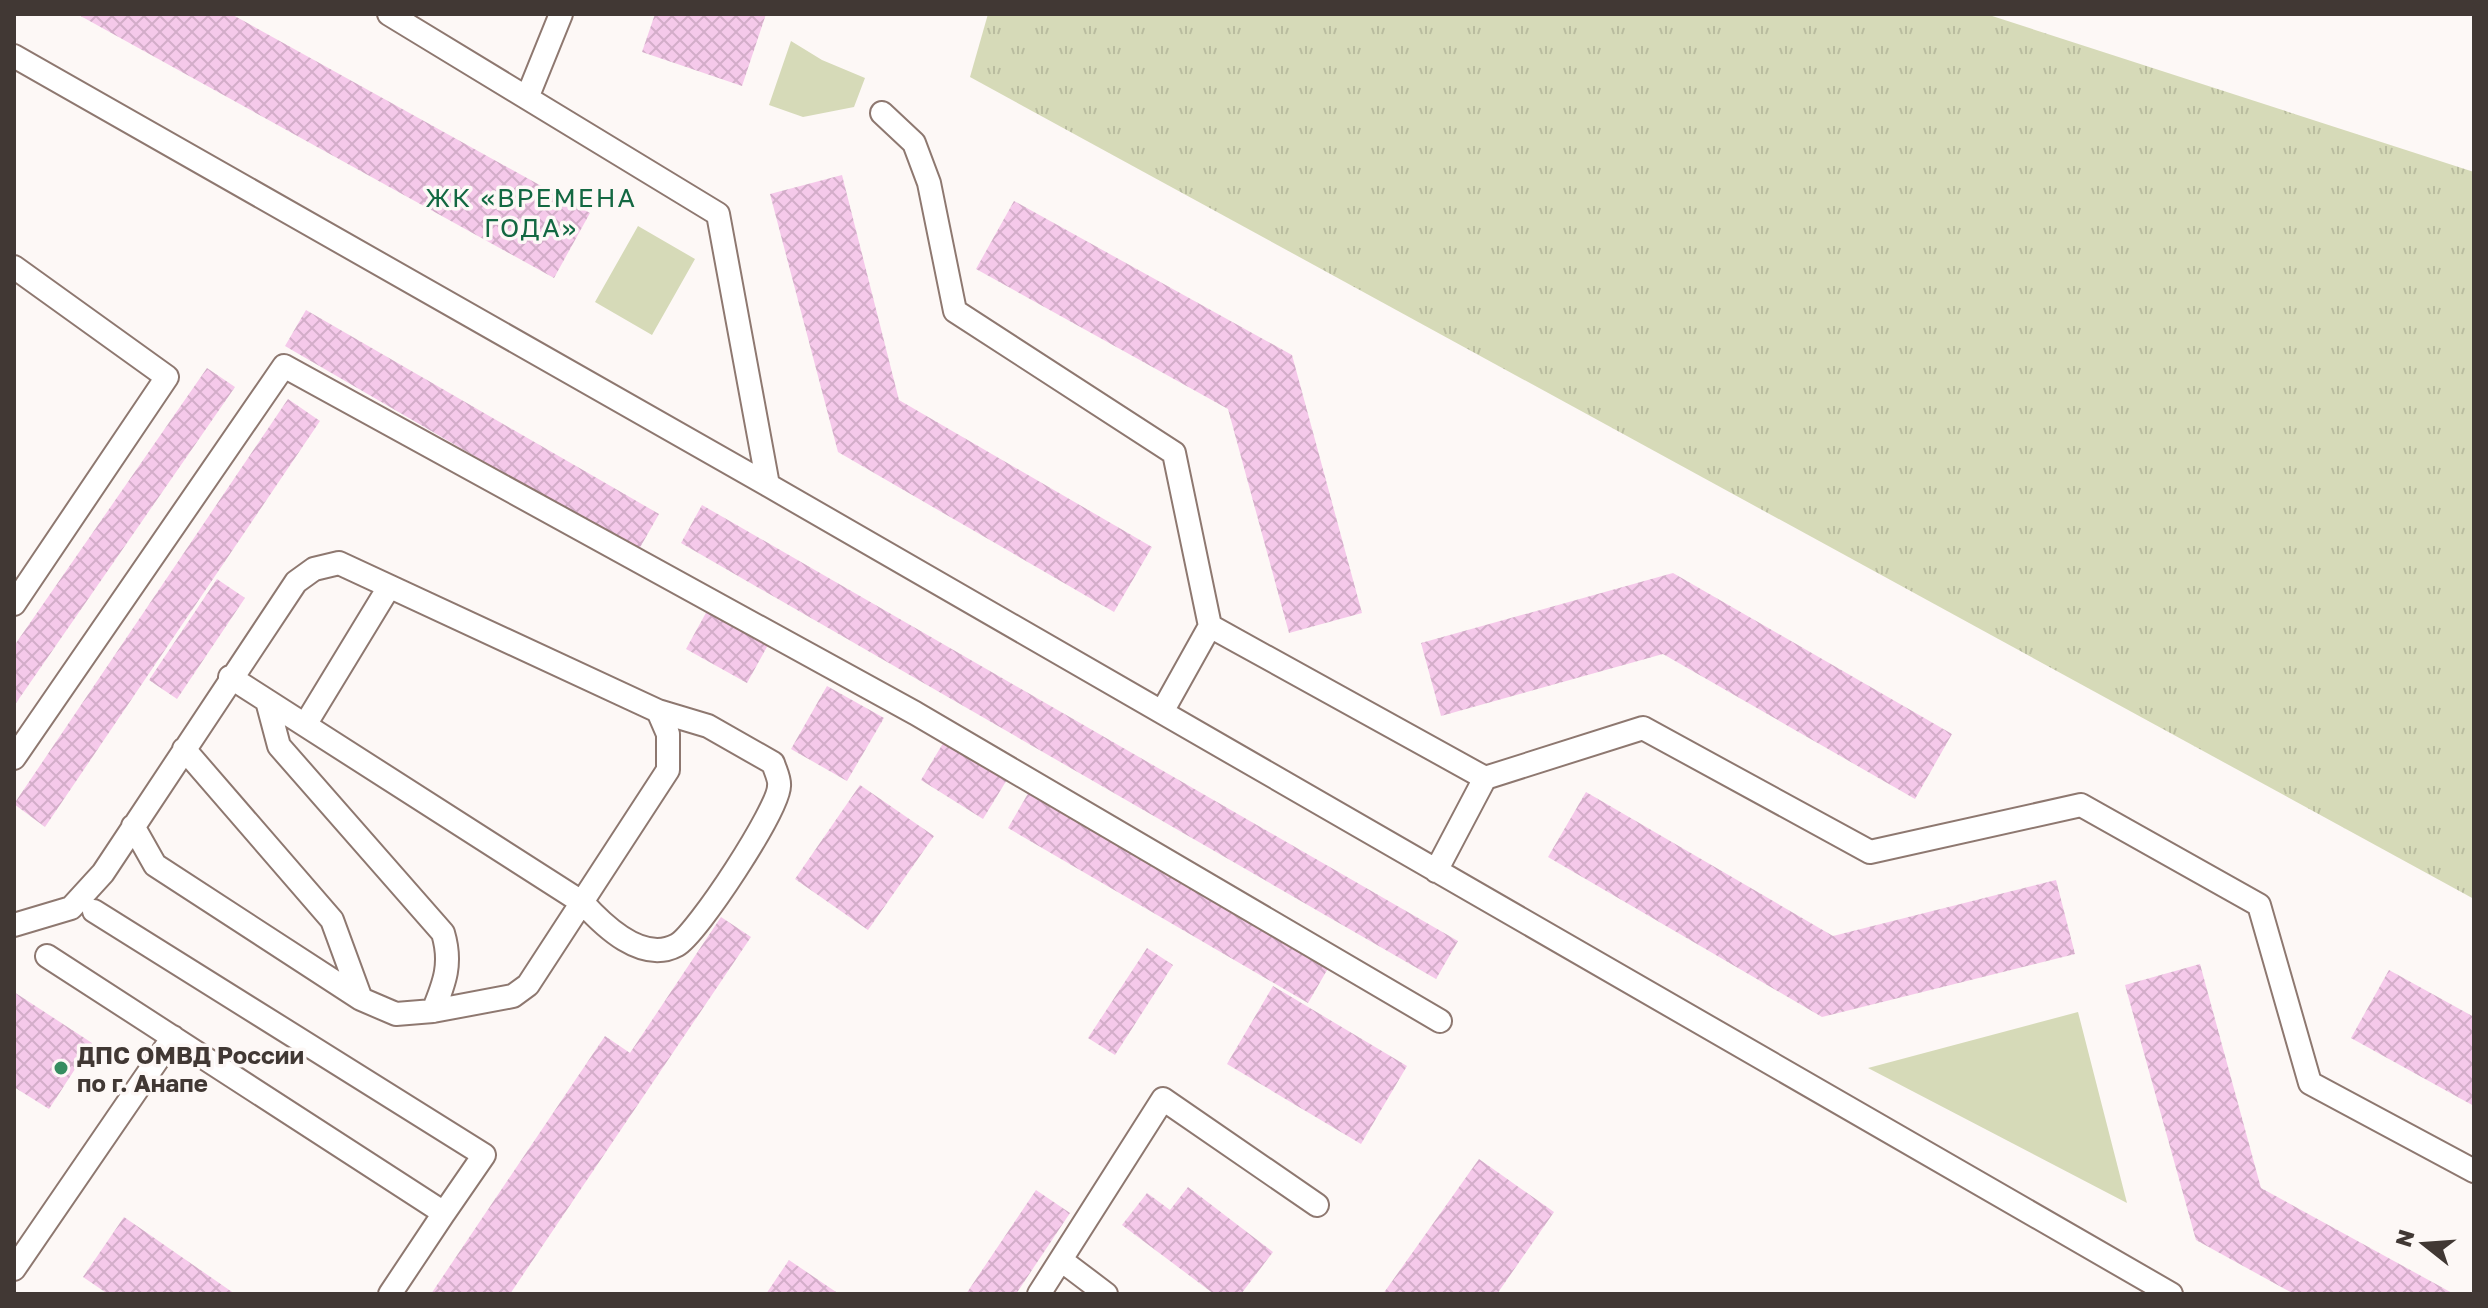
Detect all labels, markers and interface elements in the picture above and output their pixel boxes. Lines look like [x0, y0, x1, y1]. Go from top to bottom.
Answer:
district label: ЖК «ВРЕМЕНА ГОДА» [425, 182, 637, 243]
place label: ДПС ОМВД России по г. Анапе [77, 1040, 304, 1097]
marker: ДПС ОМВД России по г. Анапе [52, 1059, 70, 1077]
north arrow [2384, 1204, 2464, 1284]
text: N [2389, 1226, 2420, 1250]

